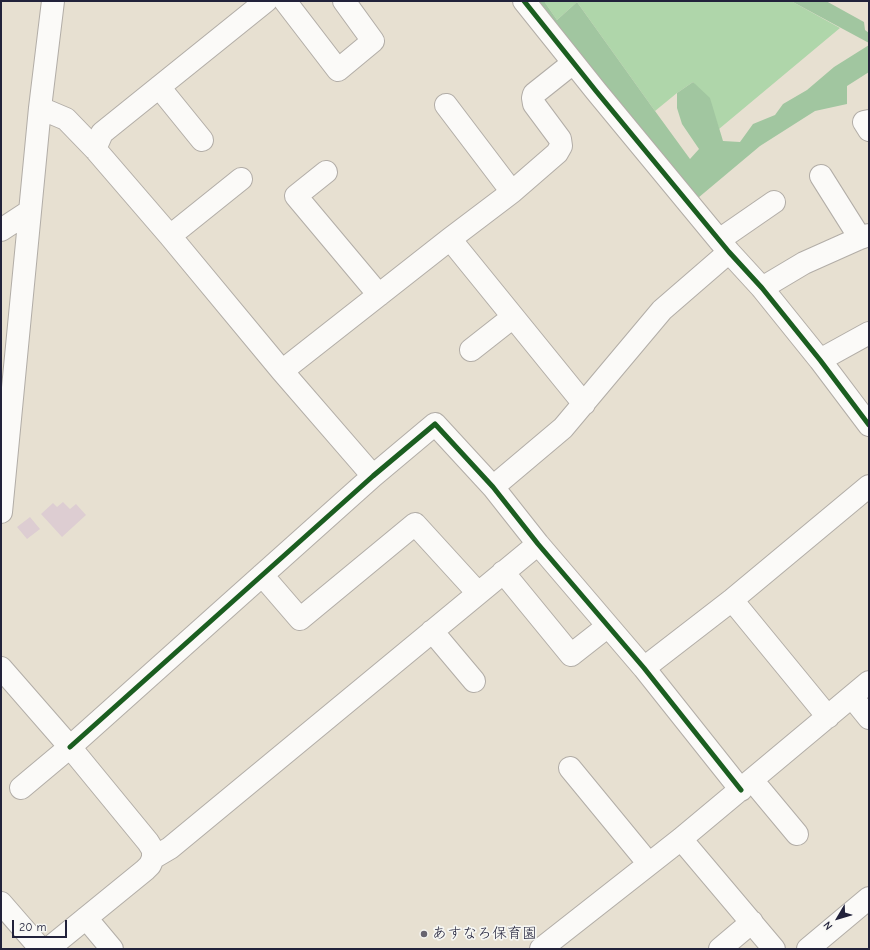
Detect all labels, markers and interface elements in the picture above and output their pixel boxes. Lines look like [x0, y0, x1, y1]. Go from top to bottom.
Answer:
north arrow [818, 898, 858, 938]
scale bar [14, 912, 69, 938]
text: N [821, 919, 835, 933]
text: 20 m [19, 920, 47, 934]
place label: あすなろ保育園 [432, 925, 537, 943]
marker: あすなろ保育園 [419, 929, 429, 939]

